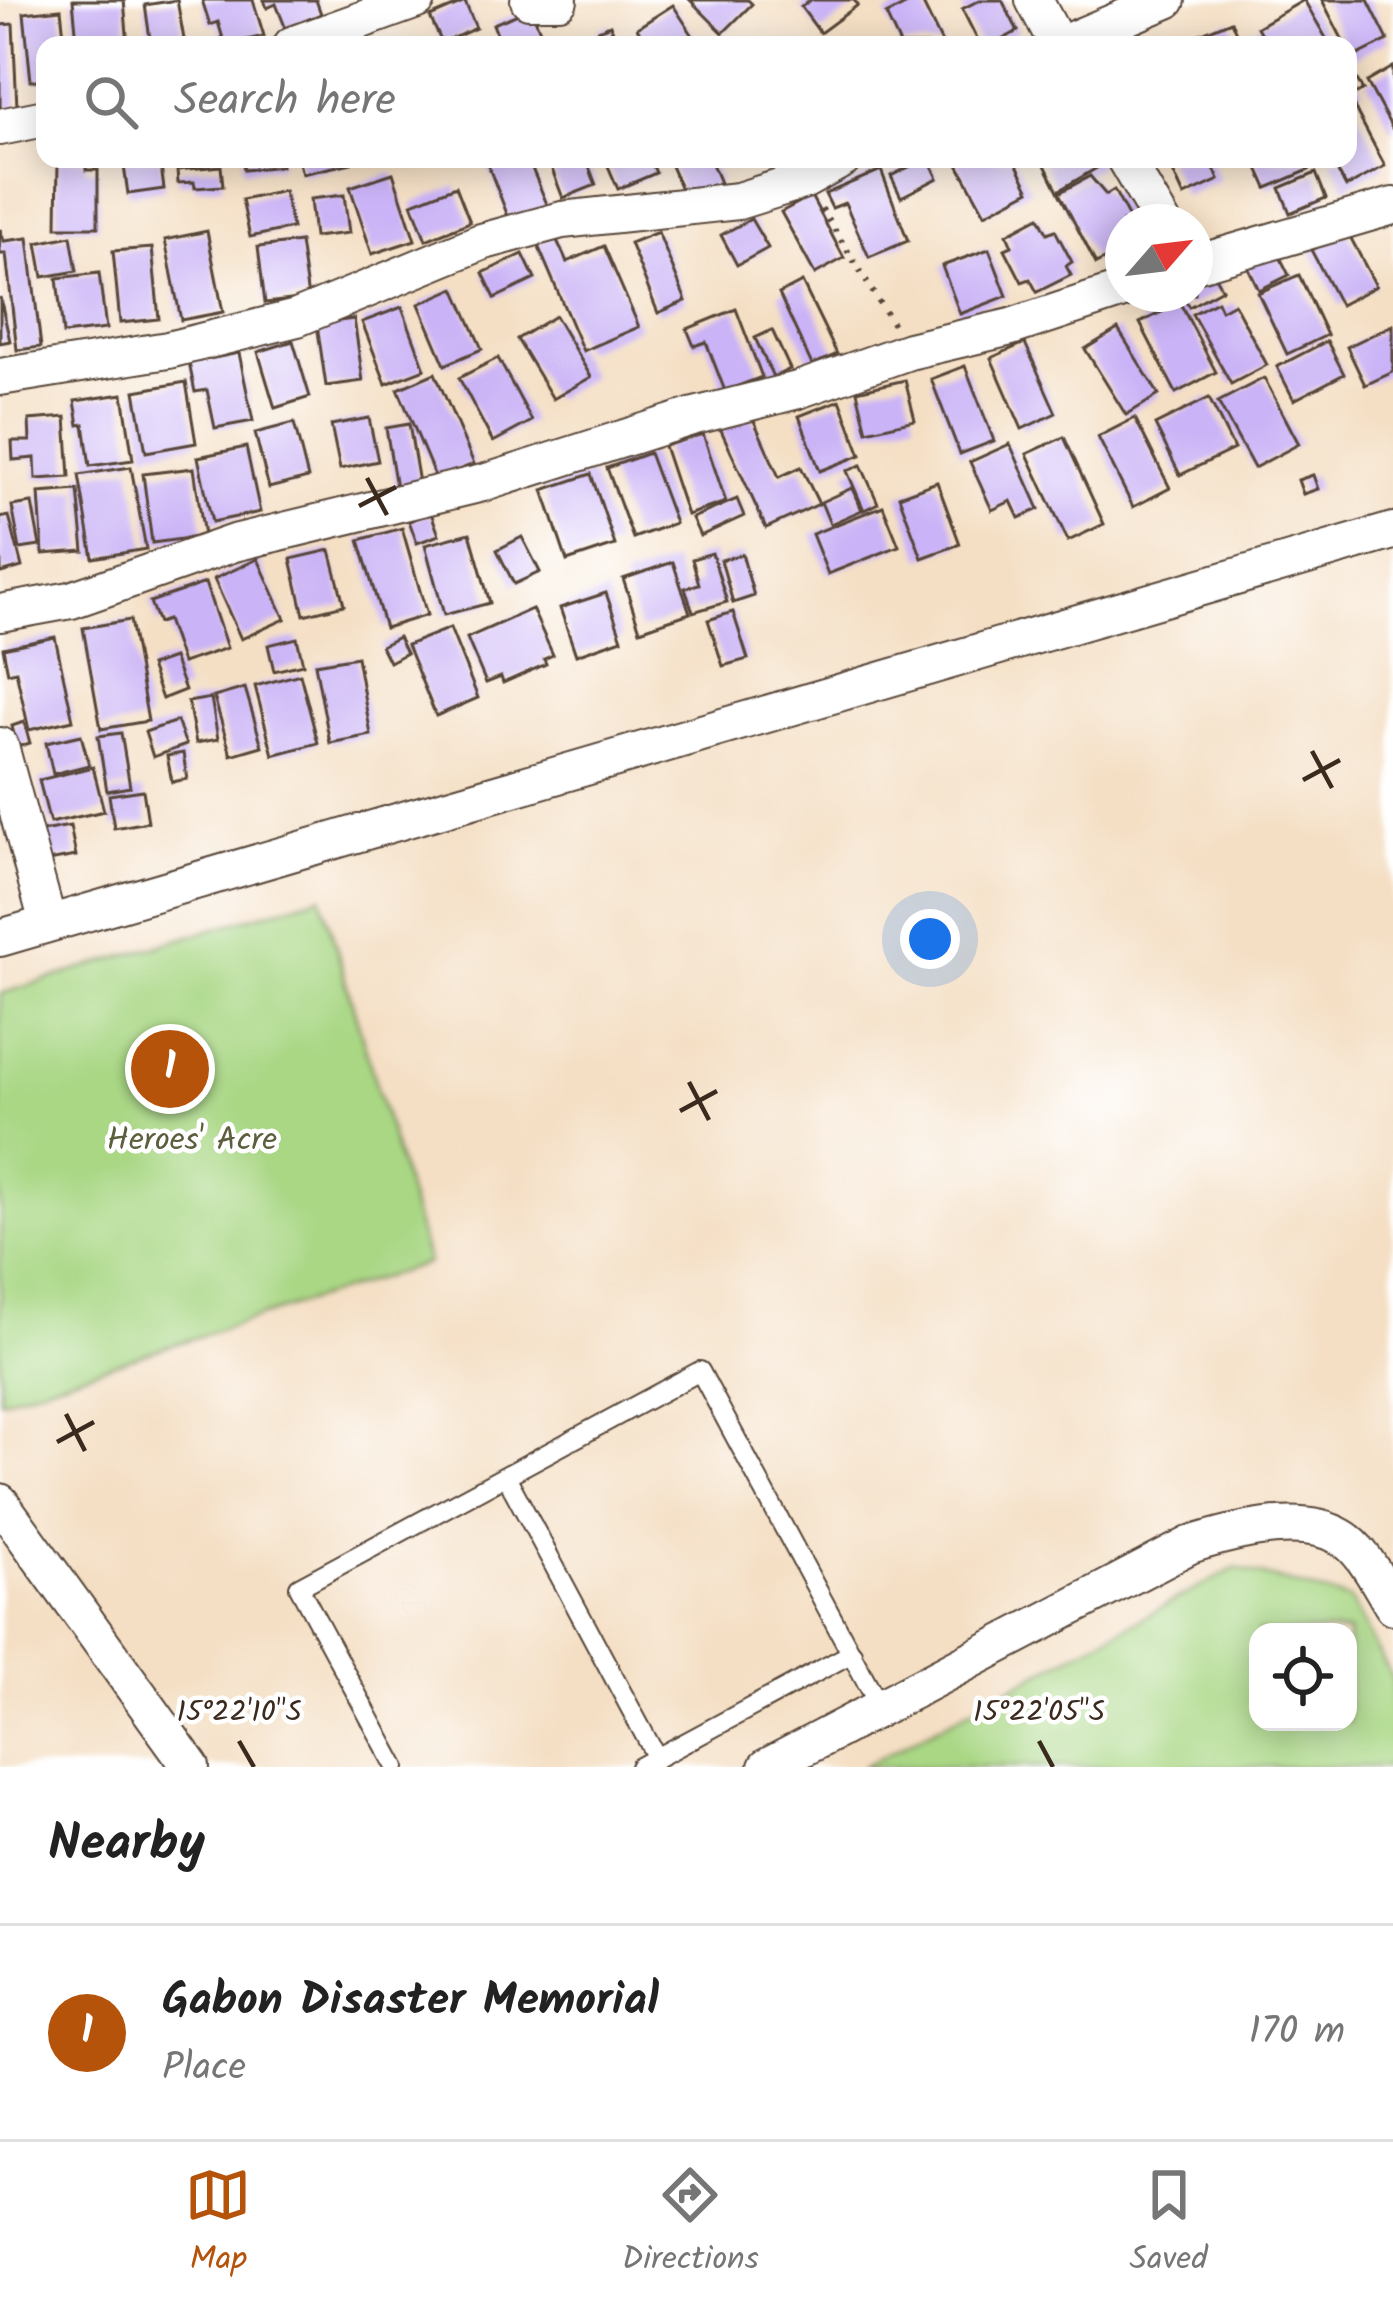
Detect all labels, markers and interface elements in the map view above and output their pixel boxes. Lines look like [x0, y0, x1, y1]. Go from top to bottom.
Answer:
search box [36, 36, 1357, 168]
text: Search here [174, 66, 396, 138]
icon: search [78, 69, 144, 135]
north arrow [1105, 204, 1213, 312]
your location [900, 909, 960, 969]
pin: 1 [131, 1024, 209, 1114]
park label: Heroes' Acre [107, 1115, 277, 1168]
map controls [1249, 1623, 1357, 1731]
button: locate [1249, 1623, 1357, 1731]
text: 15°22'10"S [176, 1689, 302, 1737]
text: 15°22'05"S [973, 1689, 1105, 1737]
text: Nearby [48, 1805, 205, 1886]
text: Gabon Disaster Memorial [162, 1966, 659, 2038]
text: 1 [81, 2002, 93, 2064]
text: 170 m [1249, 2002, 1345, 2064]
text: Place [162, 2038, 246, 2100]
tab: Map [185, 2162, 251, 2287]
tab: Directions [622, 2162, 759, 2287]
tab: Saved [1129, 2162, 1208, 2287]

